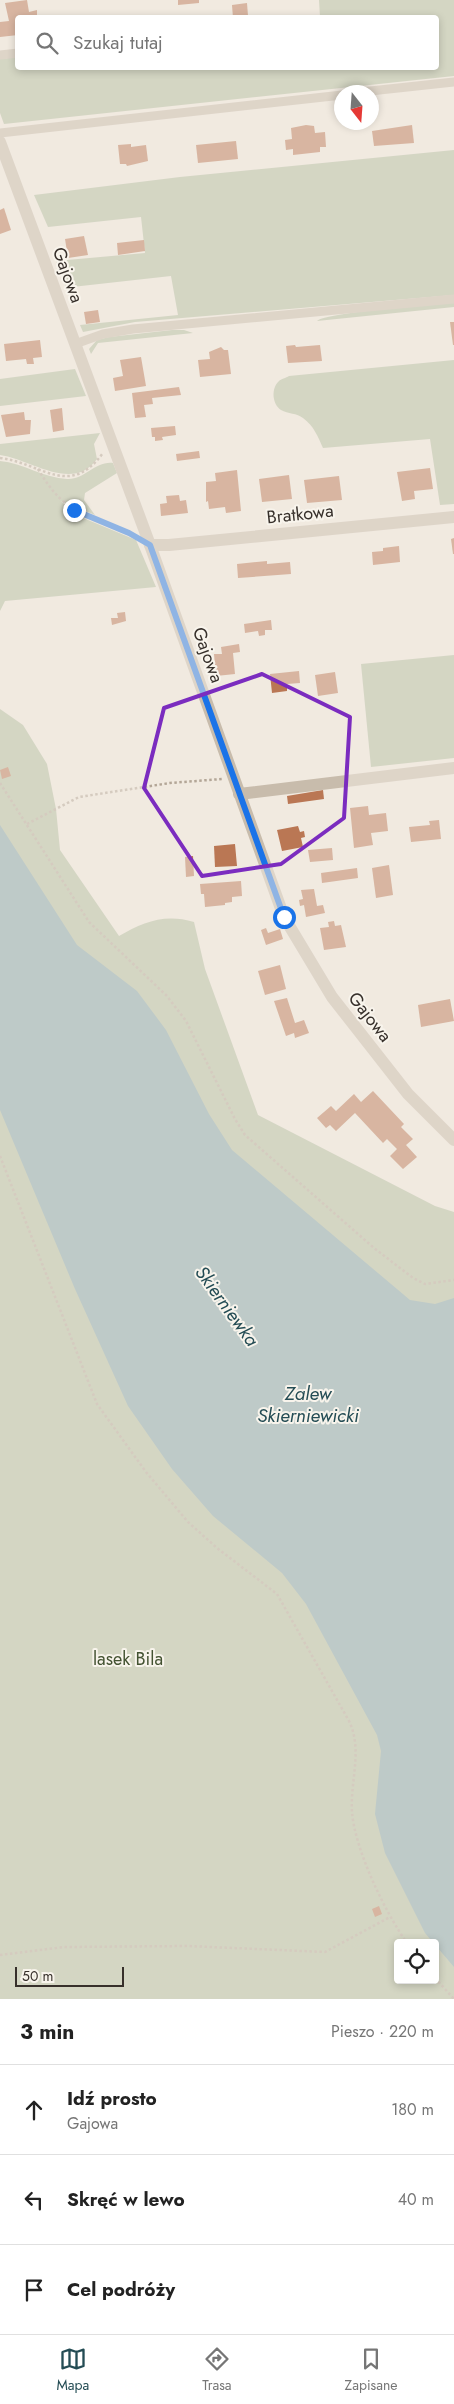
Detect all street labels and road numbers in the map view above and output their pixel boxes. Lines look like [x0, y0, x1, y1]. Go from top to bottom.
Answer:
street label: Gajowa [46, 244, 90, 306]
street label: Bratkowa [265, 498, 335, 530]
street label: Gajowa [186, 624, 230, 686]
street label: Gajowa [342, 986, 398, 1048]

